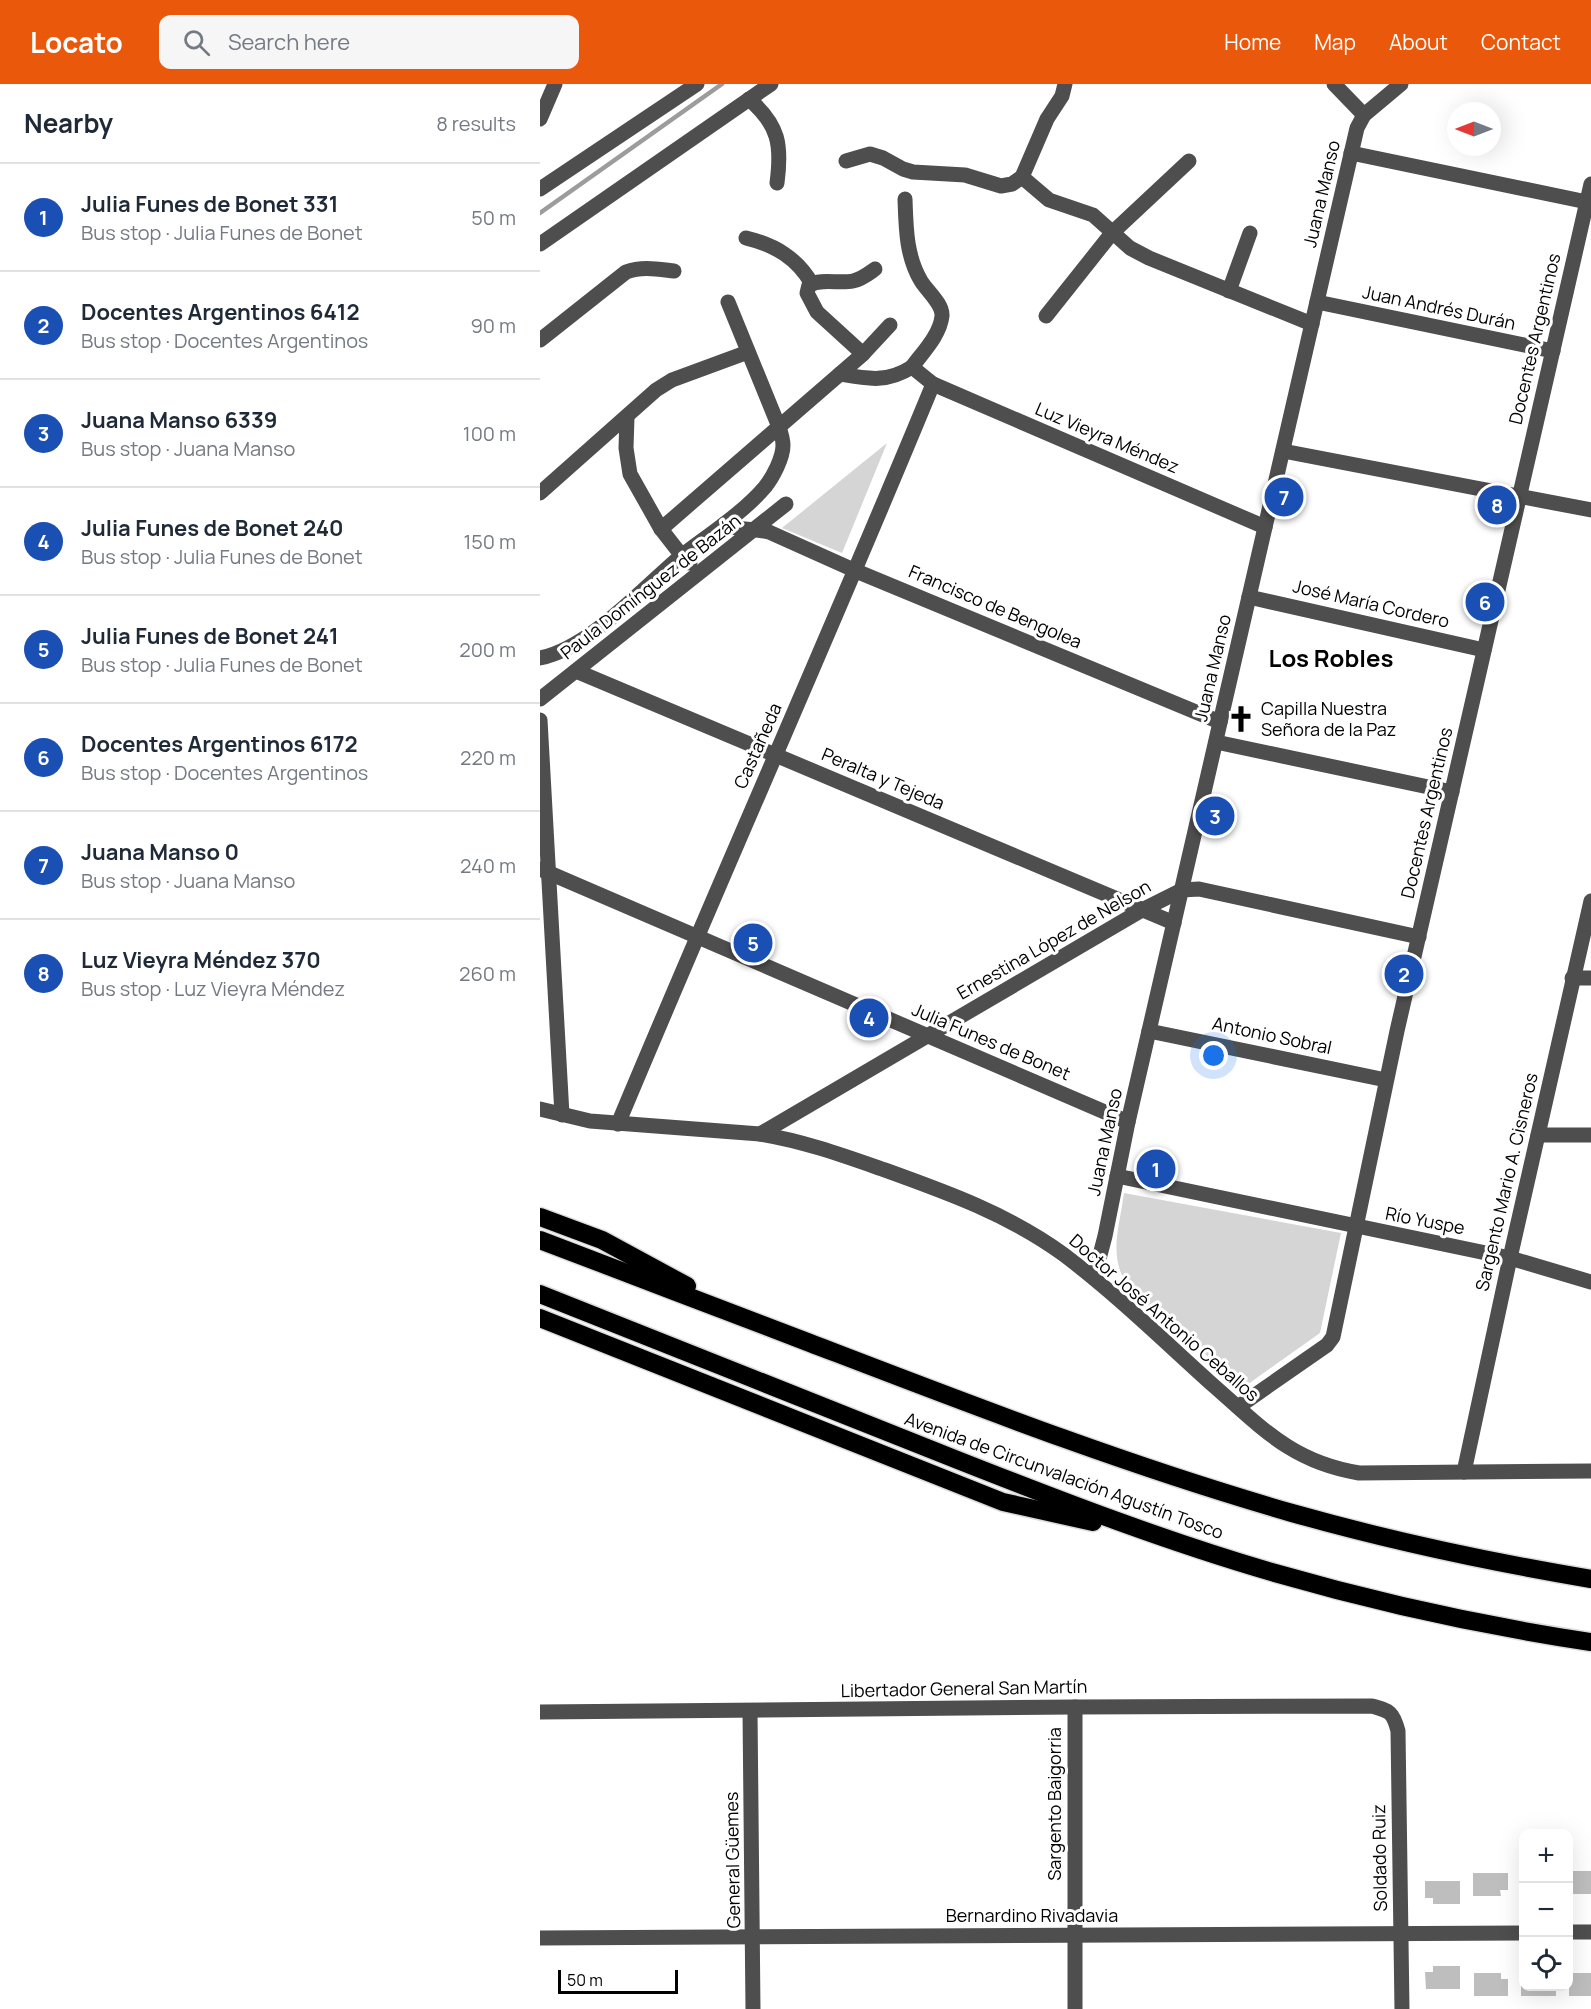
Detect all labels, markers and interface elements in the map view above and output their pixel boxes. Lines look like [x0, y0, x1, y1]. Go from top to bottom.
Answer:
search box [159, 15, 579, 69]
text: Locato [30, 23, 123, 61]
icon: search [180, 26, 213, 59]
text: Search here [228, 27, 350, 57]
text: Home [1224, 28, 1281, 56]
text: Map [1314, 28, 1356, 56]
text: About [1389, 28, 1448, 56]
text: Contact [1481, 28, 1561, 56]
north arrow [1447, 102, 1501, 156]
text: Nearby [24, 105, 113, 141]
text: 8 results [436, 110, 516, 137]
street label: Juana Manso [1297, 138, 1345, 250]
text: Julia Funes de Bonet 331 [81, 189, 338, 219]
text: 1 [39, 204, 48, 231]
text: 50 m [471, 204, 516, 231]
text: Bus stop · Julia Funes de Bonet [81, 219, 363, 246]
street label: Docentes Argentinos [1503, 251, 1565, 427]
street label: Juan Andrés Durán [1361, 279, 1518, 335]
text: Docentes Argentinos 6412 [81, 297, 360, 327]
text: 2 [38, 312, 49, 339]
text: 90 m [470, 312, 516, 339]
text: Bus stop · Docentes Argentinos [81, 327, 368, 354]
street label: Luz Vieyra Méndez [1032, 396, 1183, 478]
text: Juana Manso 6339 [81, 405, 277, 435]
text: 3 [38, 420, 49, 447]
text: 100 m [463, 420, 516, 447]
text: Bus stop · Juana Manso [81, 435, 295, 462]
pin: 7 [1264, 474, 1304, 520]
pin: 8 [1478, 482, 1516, 528]
street label: Paula Domínguez de Bazán [555, 508, 745, 664]
text: Julia Funes de Bonet 240 [81, 513, 344, 543]
text: 4 [37, 528, 50, 555]
text: 150 m [463, 528, 516, 555]
text: Bus stop · Julia Funes de Bonet [81, 543, 363, 570]
street label: Francisco de Bengolea [905, 559, 1086, 653]
street label: José María Cordero [1291, 573, 1452, 633]
pin: 6 [1466, 580, 1504, 624]
street label: Juana Manso [1188, 612, 1236, 724]
text: Julia Funes de Bonet 241 [81, 621, 339, 651]
text: 5 [38, 636, 49, 663]
text: 200 m [459, 636, 516, 663]
district label: Los Robles [1269, 641, 1393, 674]
text: Bus stop · Julia Funes de Bonet [81, 651, 363, 678]
place label: Capilla Nuestra Señora de la Paz [1261, 696, 1396, 741]
street label: Castañeda [728, 699, 787, 792]
church icon: Capilla Nuestra Señora de la Paz [1226, 704, 1256, 734]
street label: Docentes Argentinos [1395, 725, 1457, 901]
text: Docentes Argentinos 6172 [81, 729, 358, 759]
street label: Peralta y Tejeda [818, 741, 948, 815]
text: 6 [37, 744, 50, 771]
text: 220 m [460, 744, 516, 771]
text: Bus stop · Docentes Argentinos [81, 759, 368, 786]
pin: 3 [1196, 794, 1234, 838]
text: Juana Manso 0 [81, 837, 239, 867]
text: 7 [38, 852, 49, 879]
text: 240 m [460, 852, 516, 879]
text: Bus stop · Juana Manso [81, 867, 295, 894]
street label: Ernestina López de Nelson [952, 874, 1155, 1004]
pin: 5 [734, 920, 772, 966]
text: Luz Vieyra Méndez 370 [81, 945, 321, 975]
pin: 2 [1384, 952, 1424, 996]
text: 8 [37, 960, 50, 987]
text: 260 m [459, 960, 516, 987]
text: Bus stop · Luz Vieyra Méndez [81, 975, 345, 1002]
pin: 4 [850, 996, 888, 1040]
street label: Julia Funes de Bonet [909, 997, 1074, 1085]
street label: Antonio Sobral [1210, 1011, 1334, 1059]
your location [1199, 1041, 1228, 1070]
street label: Sargento Mario A. Cisneros [1469, 1070, 1543, 1293]
street label: Juana Manso [1081, 1086, 1127, 1198]
pin: 1 [1136, 1146, 1176, 1192]
street label: Río Yuspe [1383, 1201, 1467, 1239]
street label: Doctor José Antonio Ceballos [1065, 1228, 1265, 1406]
street label: Avenida de Circunvalación Agustín Tosco [902, 1406, 1227, 1544]
street label: Libertador General San Martín [840, 1674, 1088, 1702]
street label: Sargento Baigorria [1042, 1727, 1066, 1881]
street label: General Güemes [719, 1791, 745, 1929]
street label: Soldado Ruiz [1366, 1804, 1392, 1912]
map controls [1519, 1829, 1573, 1991]
button: + [1519, 1829, 1573, 1883]
button: − [1519, 1883, 1573, 1937]
street label: Bernardino Rivadavia [946, 1903, 1118, 1927]
button: locate [1519, 1937, 1573, 1991]
scale bar [558, 1967, 678, 1994]
text: 50 m [567, 1969, 603, 1991]

